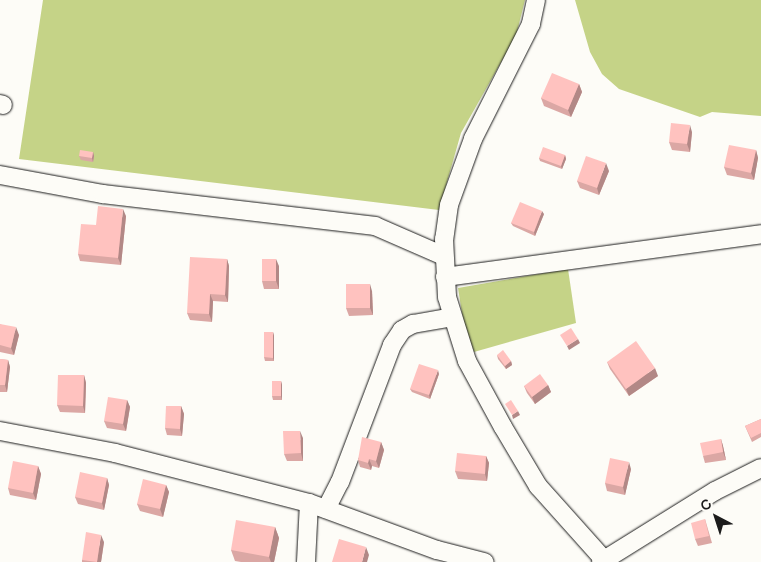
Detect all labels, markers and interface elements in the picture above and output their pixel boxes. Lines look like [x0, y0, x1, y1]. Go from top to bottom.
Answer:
north arrow [691, 492, 741, 542]
text: С [697, 495, 715, 515]

